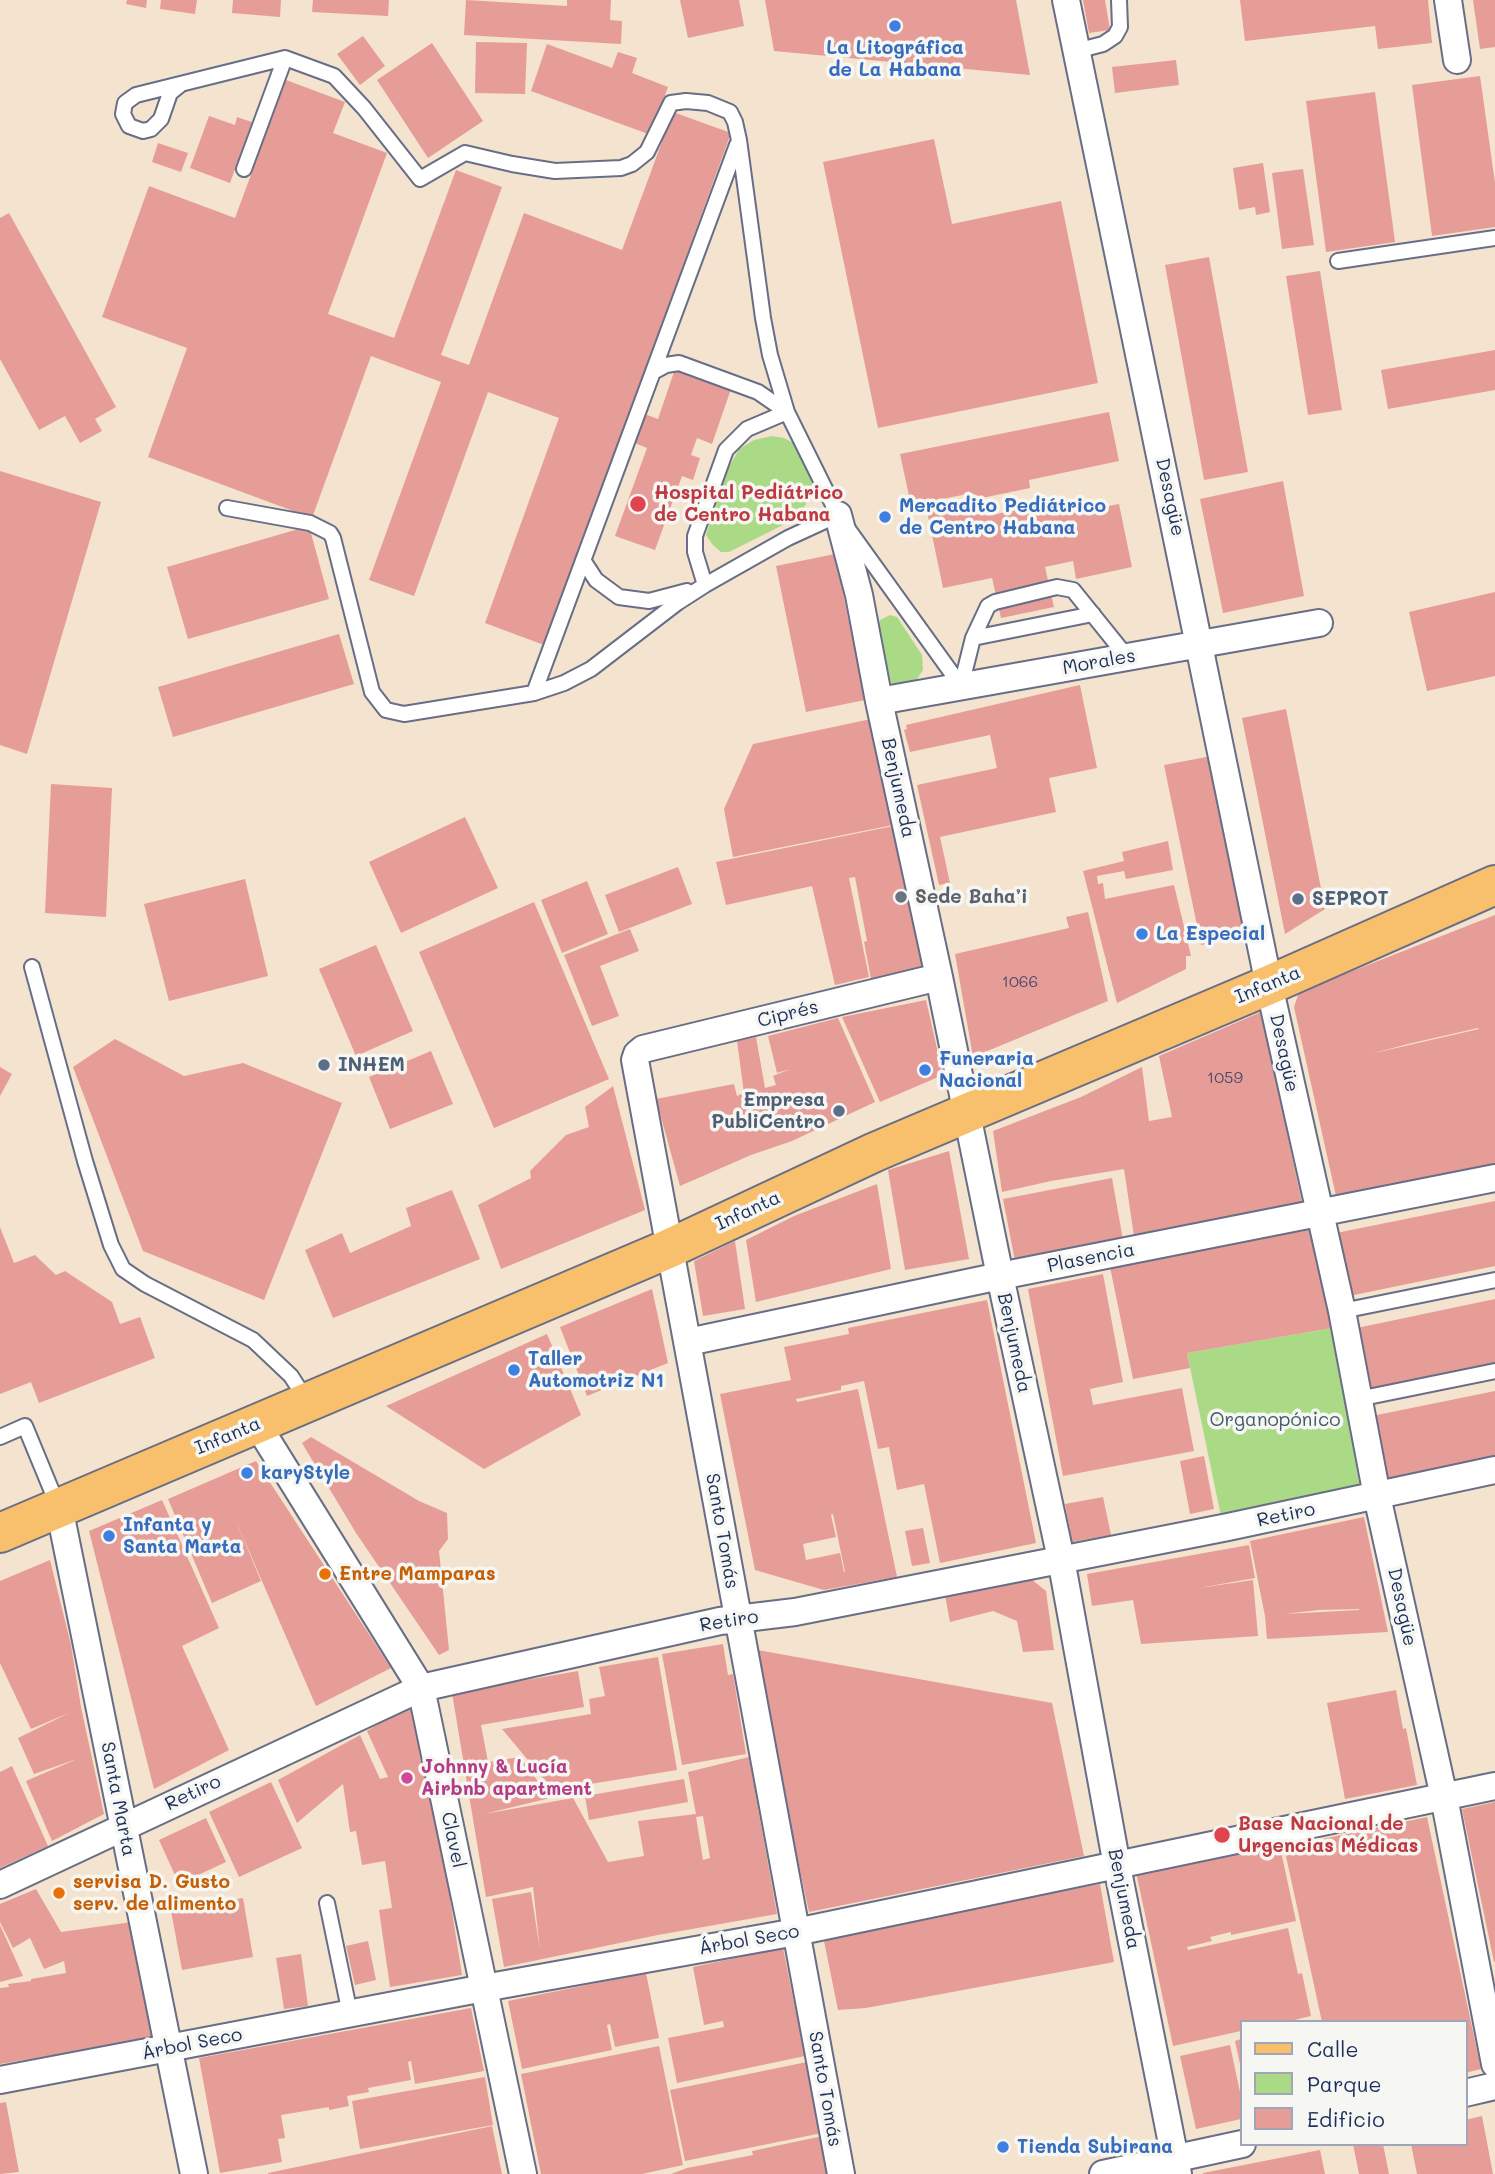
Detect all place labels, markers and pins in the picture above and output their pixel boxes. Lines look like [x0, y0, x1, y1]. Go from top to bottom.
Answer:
marker: La Litográfica de La Habana [887, 18, 903, 34]
place label: La Litográfica de La Habana [826, 37, 964, 81]
place label: Hospital Pediátrico de Centro Habana [654, 482, 843, 526]
marker: Hospital Pediátrico de Centro Habana [628, 494, 648, 514]
place label: Mercadito Pediátrico de Centro Habana [899, 495, 1106, 539]
marker: Mercadito Pediátrico de Centro Habana [877, 509, 893, 525]
place label: Sede Baha’i [915, 886, 1028, 908]
place label: SEPROT [1312, 888, 1389, 910]
marker: Sede Baha’i [893, 889, 909, 905]
marker: SEPROT [1290, 891, 1306, 907]
place label: La Especial [1156, 923, 1265, 945]
marker: La Especial [1134, 926, 1150, 942]
place label: Funeraria Nacional [939, 1048, 1034, 1092]
place label: INHEM [338, 1054, 405, 1076]
marker: INHEM [316, 1057, 332, 1073]
marker: Funeraria Nacional [917, 1062, 933, 1078]
place label: Empresa PubliCentro [711, 1089, 825, 1133]
marker: Empresa PubliCentro [831, 1103, 847, 1119]
place label: Taller Automotriz N1 [528, 1348, 664, 1392]
marker: Taller Automotriz N1 [506, 1362, 522, 1378]
place label: karyStyle [261, 1462, 350, 1484]
marker: karyStyle [239, 1465, 255, 1481]
place label: Infanta y Santa Marta [123, 1514, 241, 1558]
marker: Infanta y Santa Marta [101, 1528, 117, 1544]
place label: Entre Mamparas [339, 1563, 495, 1585]
marker: Entre Mamparas [317, 1566, 333, 1582]
place label: Johnny & Lucía Airbnb apartment [421, 1756, 592, 1800]
marker: Johnny & Lucía Airbnb apartment [399, 1770, 415, 1786]
place label: Base Nacional de Urgencias Médicas [1238, 1813, 1418, 1857]
marker: Base Nacional de Urgencias Médicas [1212, 1825, 1232, 1845]
place label: servisa D. Gusto serv. de alimento [73, 1871, 236, 1915]
marker: servisa D. Gusto serv. de alimento [51, 1885, 67, 1901]
place label: Tienda Subirana [1017, 2136, 1173, 2158]
marker: Tienda Subirana [995, 2139, 1011, 2155]

